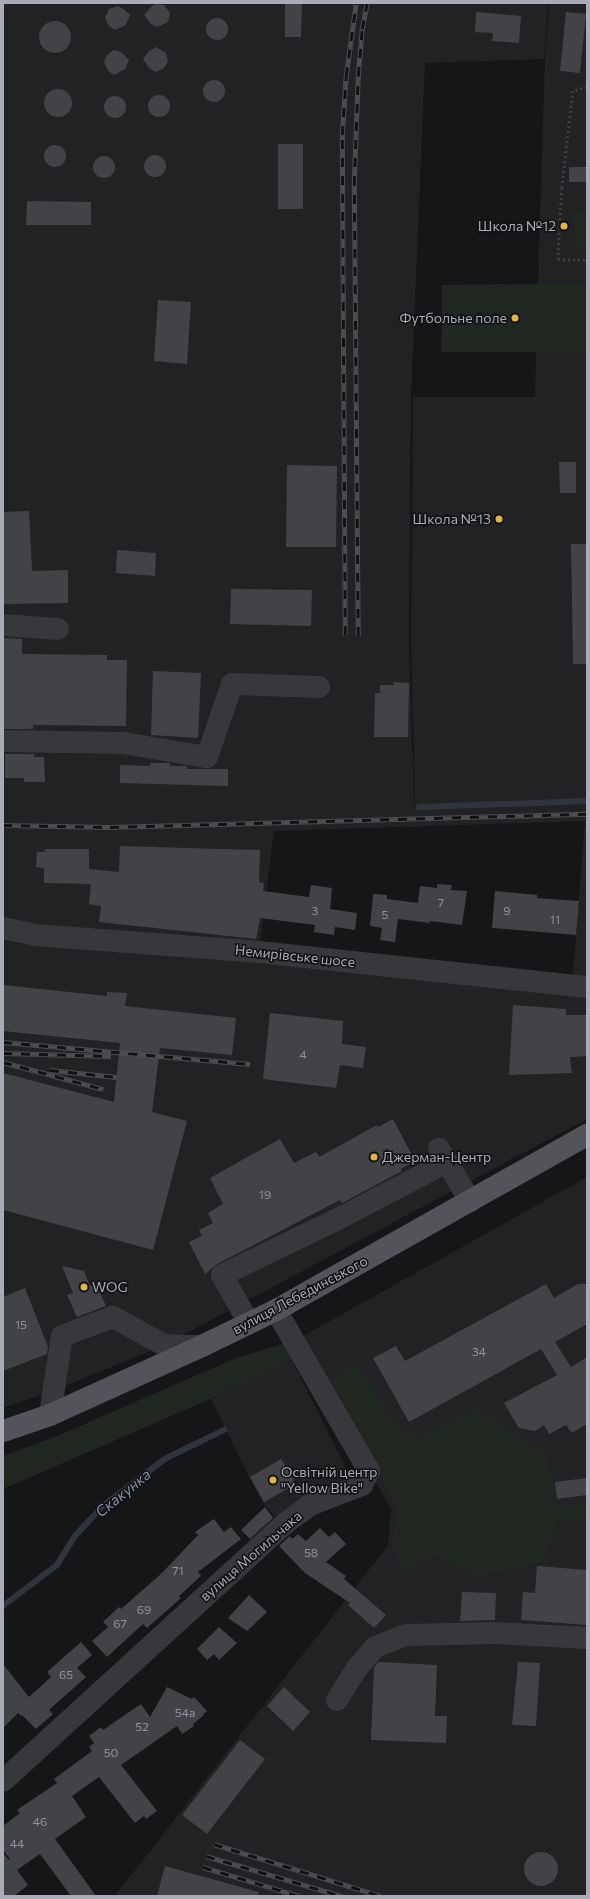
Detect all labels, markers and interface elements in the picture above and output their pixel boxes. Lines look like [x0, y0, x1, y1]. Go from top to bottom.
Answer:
place label: Школа №12 [478, 218, 556, 234]
marker: Школа №12 [559, 221, 569, 231]
place label: Футбольне поле [399, 310, 507, 326]
marker: Футбольне поле [510, 313, 520, 323]
place label: Школа №13 [413, 511, 491, 527]
marker: Школа №13 [494, 514, 504, 524]
house number: 7 [438, 896, 444, 910]
house number: 3 [312, 904, 318, 918]
house number: 9 [503, 904, 511, 918]
house number: 5 [382, 908, 388, 922]
house number: 11 [550, 913, 560, 927]
street label: Немирівське шосе [234, 941, 356, 971]
house number: 4 [299, 1048, 307, 1062]
place label: Джерман-Центр [382, 1149, 491, 1165]
marker: Джерман-Центр [369, 1152, 379, 1162]
house number: 19 [259, 1188, 271, 1202]
street label: вулиця Лебединського [230, 1252, 370, 1338]
place label: WOG [92, 1279, 128, 1295]
marker: WOG [79, 1282, 89, 1292]
house number: 15 [15, 1318, 27, 1332]
house number: 34 [472, 1345, 486, 1359]
place label: Освітній центр "Yellow Bike" [281, 1464, 378, 1496]
water label: Скакунка [92, 1465, 154, 1521]
marker: Освітній центр "Yellow Bike" [268, 1475, 278, 1485]
street label: вулиця Могильчака [197, 1507, 305, 1605]
house number: 58 [304, 1546, 318, 1560]
house number: 71 [172, 1564, 184, 1578]
house number: 69 [137, 1603, 151, 1617]
house number: 67 [113, 1617, 127, 1631]
house number: 65 [59, 1668, 73, 1682]
house number: 54а [175, 1706, 195, 1720]
house number: 52 [135, 1720, 149, 1734]
house number: 50 [104, 1746, 118, 1760]
house number: 46 [33, 1815, 47, 1829]
house number: 44 [10, 1837, 24, 1851]

